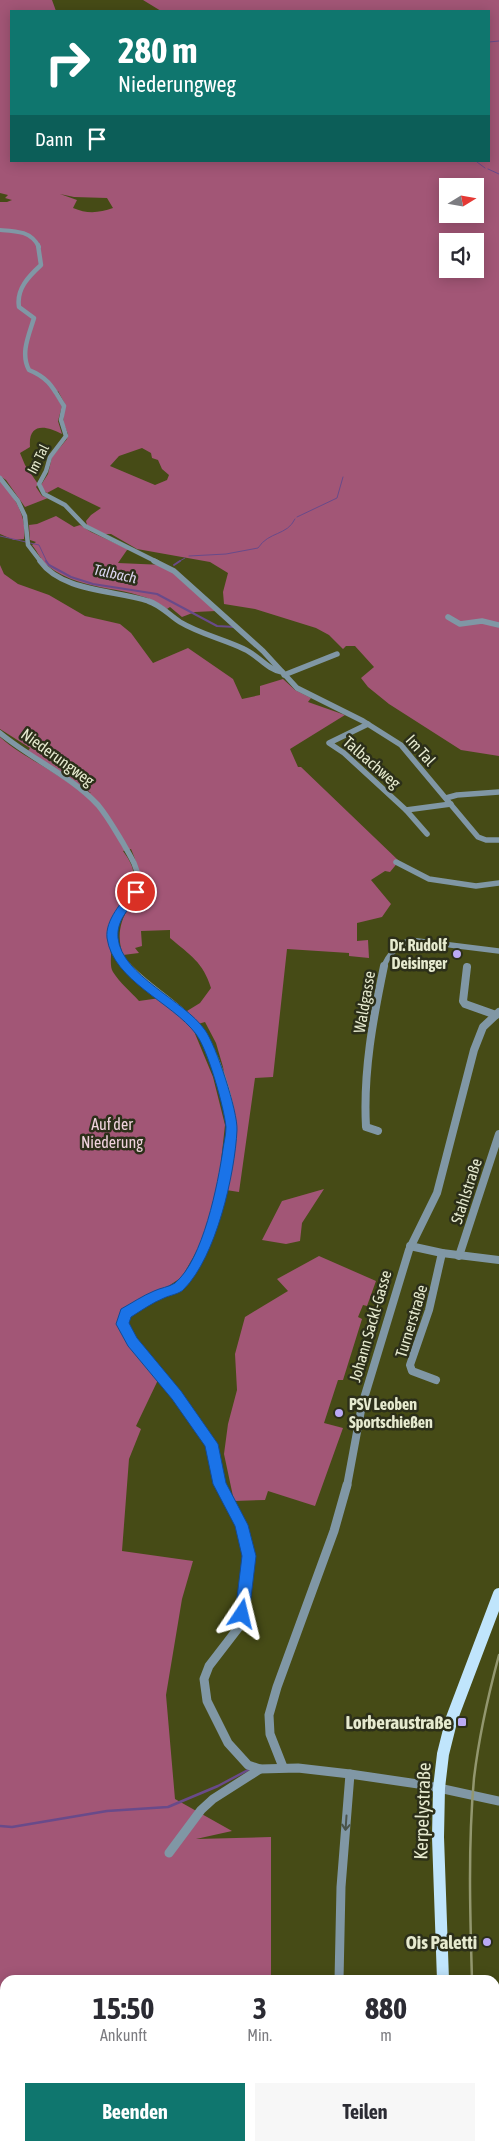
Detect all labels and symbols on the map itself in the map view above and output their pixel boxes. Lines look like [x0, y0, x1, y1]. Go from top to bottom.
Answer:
north arrow [439, 178, 484, 222]
street label: Im Tal [24, 441, 52, 476]
water label: Talbach [92, 561, 138, 586]
street label: Niederungweg [17, 725, 98, 790]
street label: Im Tal [402, 731, 440, 770]
street label: Talbachweg [339, 732, 404, 793]
pin [115, 871, 157, 913]
place label: Dr. Rudolf Deisinger [389, 936, 448, 972]
marker: Dr. Rudolf Deisinger [451, 948, 463, 960]
street label: Waldgasse [350, 970, 379, 1035]
park label: Auf der Niederung [81, 1115, 143, 1152]
street label: Stahlstraße [447, 1156, 485, 1226]
street label: Johann Sackl-Gasse [345, 1268, 395, 1384]
street label: Turnerstraße [391, 1282, 431, 1360]
place label: PSV Leoben Sportschießen [349, 1395, 433, 1431]
marker: PSV Leoben Sportschießen [333, 1407, 345, 1419]
position arrow [215, 1587, 267, 1639]
place label: Lorberaustraße [345, 1711, 452, 1733]
marker: Lorberaustraße [456, 1716, 468, 1728]
street label: Kerpelystraße [409, 1762, 435, 1860]
one-way arrow [342, 1815, 351, 1831]
place label: Ois Paletti [406, 1931, 477, 1953]
marker: Ois Paletti [481, 1936, 493, 1948]

